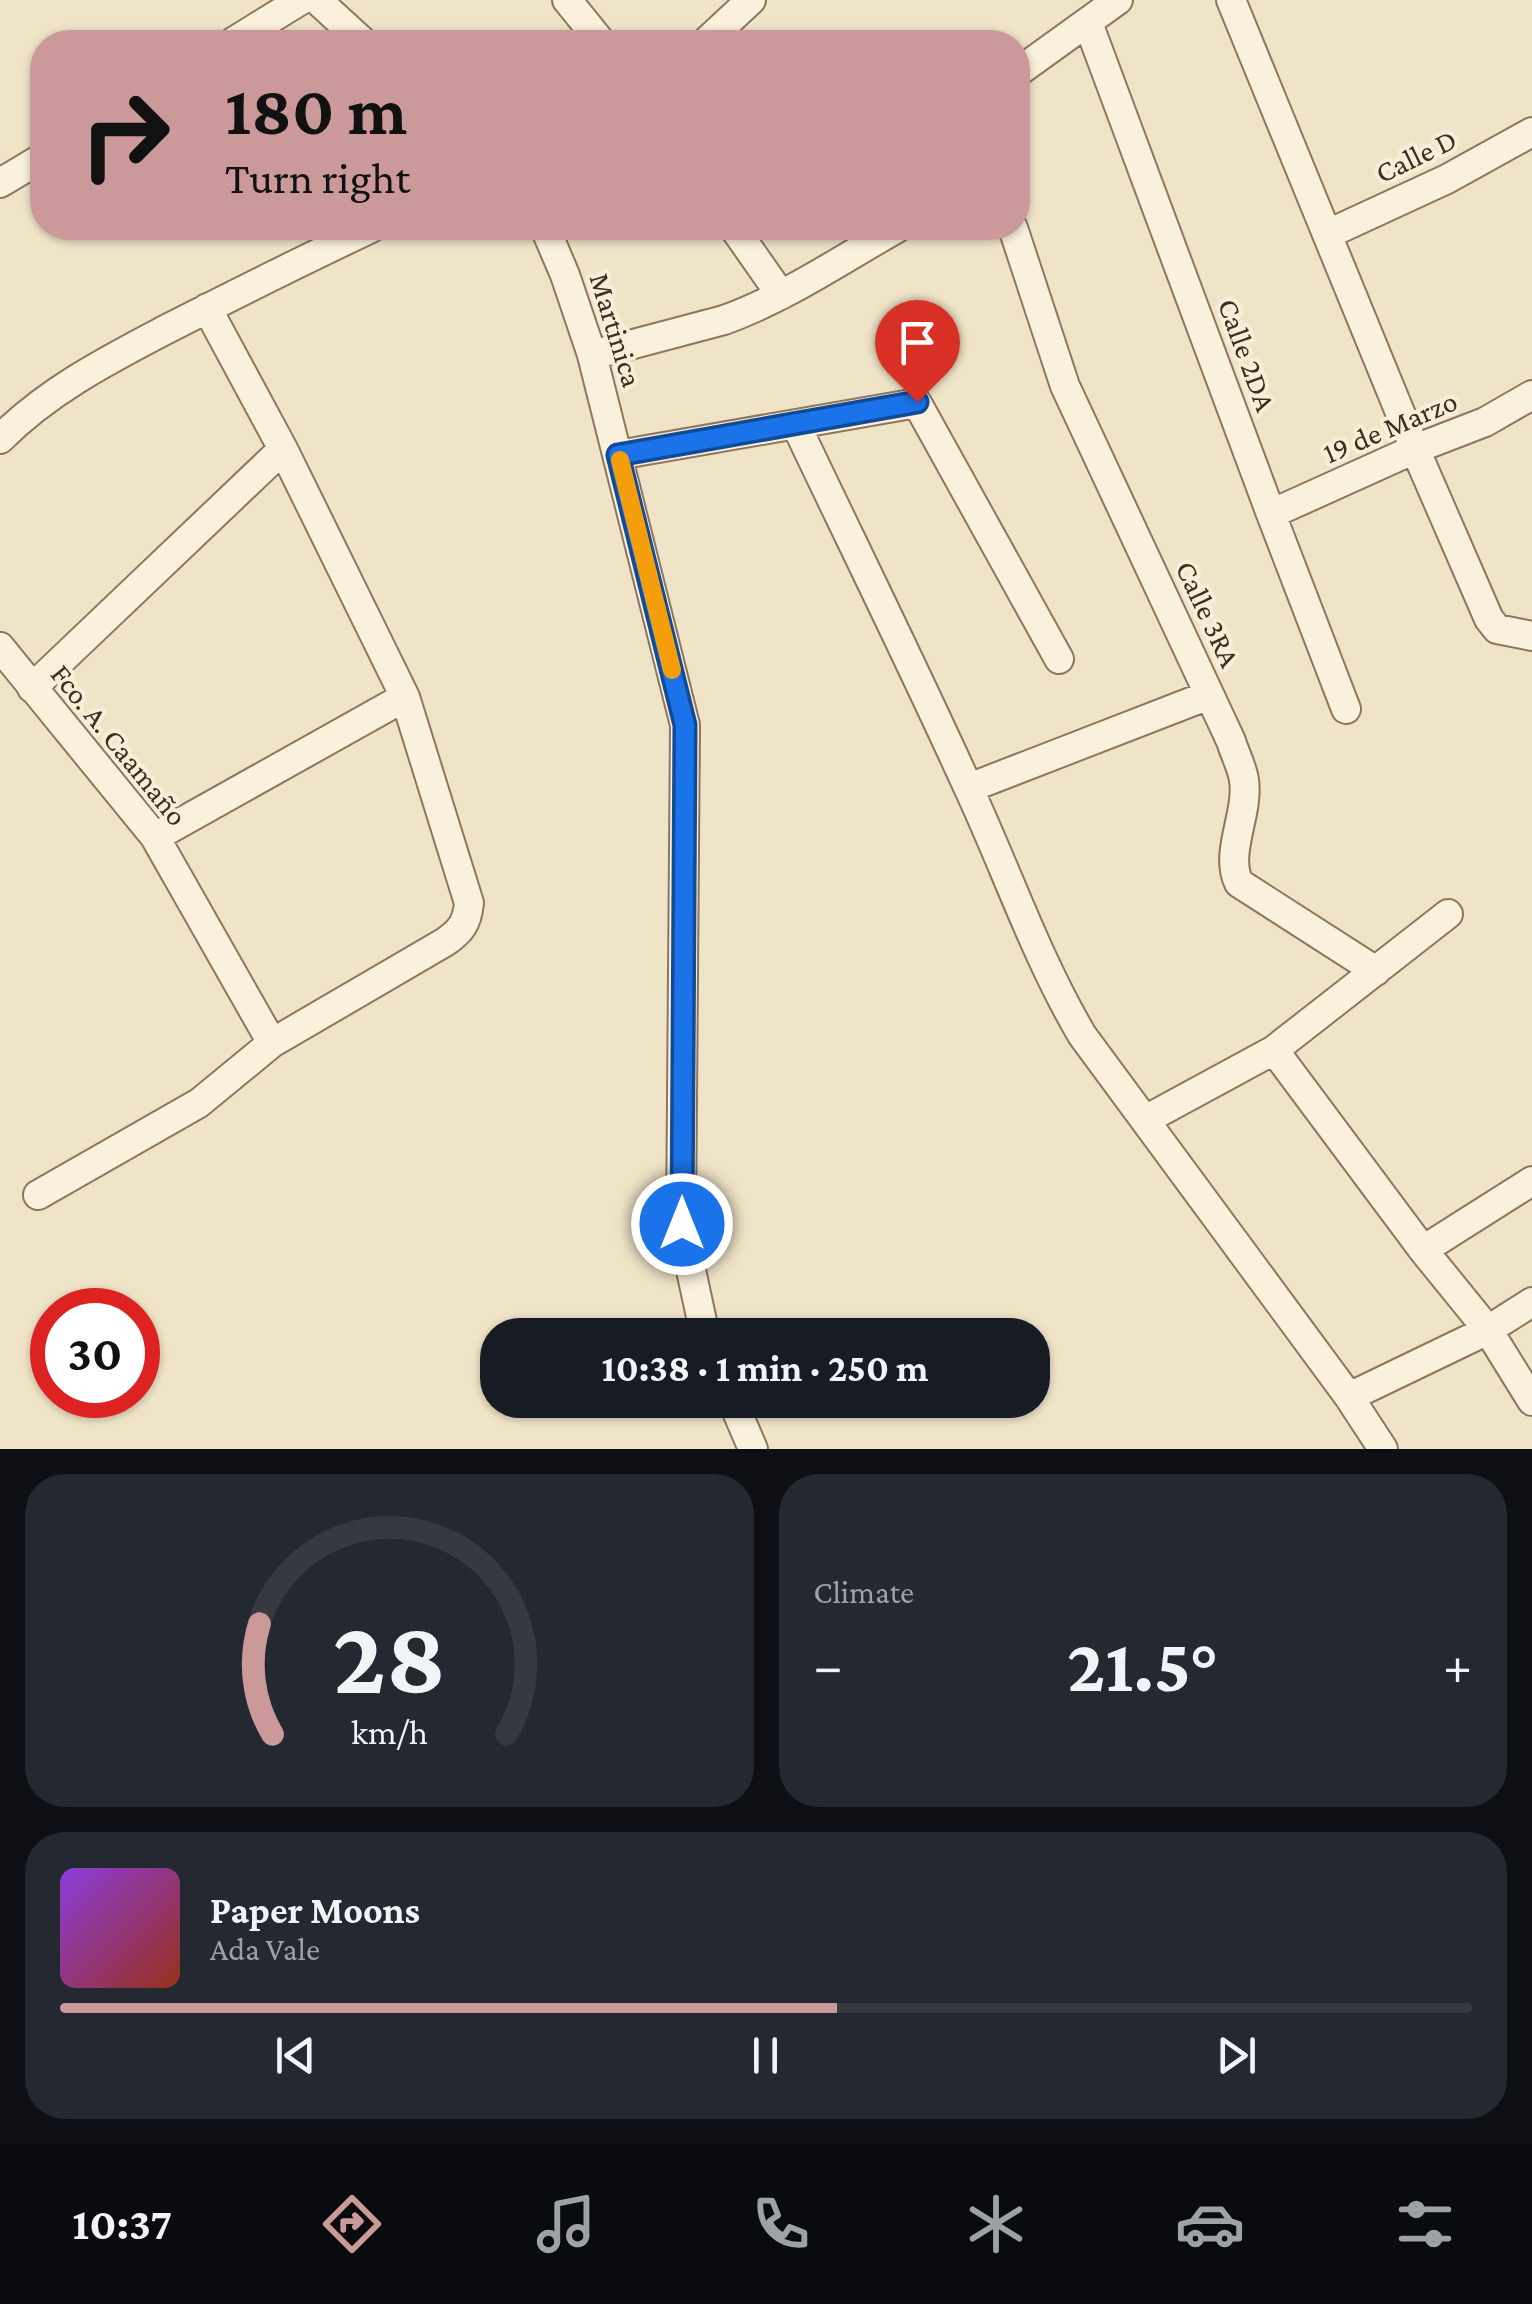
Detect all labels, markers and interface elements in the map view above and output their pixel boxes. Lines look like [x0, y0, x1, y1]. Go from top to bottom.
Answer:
icon: right [60, 70, 190, 200]
text: 180 m [225, 71, 407, 149]
street label: Calle D [1370, 122, 1462, 189]
text: Turn right [225, 153, 410, 203]
street label: Martinica [584, 269, 649, 391]
street label: Calle 2DA [1212, 294, 1283, 416]
pin [875, 300, 960, 403]
icon: arrive [890, 315, 945, 370]
street label: 19 de Marzo [1318, 384, 1462, 470]
street label: Calle 3RA [1170, 556, 1248, 673]
street label: Fco. A. Caamaño [44, 658, 194, 832]
position arrow [630, 1172, 734, 1276]
speed limit sign: 30 [30, 1288, 160, 1418]
text: 10:38 · 1 min · 250 m [601, 1347, 929, 1389]
text: Climate [814, 1574, 914, 1610]
text: 28 [332, 1599, 446, 1714]
text: 21.5° [1067, 1624, 1218, 1707]
text: − [814, 1635, 843, 1696]
text: + [1443, 1635, 1472, 1696]
text: km/h [351, 1712, 428, 1752]
text: Paper Moons [210, 1889, 420, 1931]
text: Ada Vale [210, 1931, 320, 1967]
icon: previous [268, 2028, 323, 2083]
icon: pause [738, 2028, 793, 2083]
icon: next [1209, 2028, 1264, 2083]
icon: directions [317, 2189, 387, 2259]
icon: music [531, 2189, 601, 2259]
icon: phone [746, 2189, 816, 2259]
icon: climate [961, 2189, 1031, 2259]
icon: car [1175, 2189, 1245, 2259]
icon: filters [1390, 2189, 1460, 2259]
text: 10:37 [72, 2199, 172, 2249]

